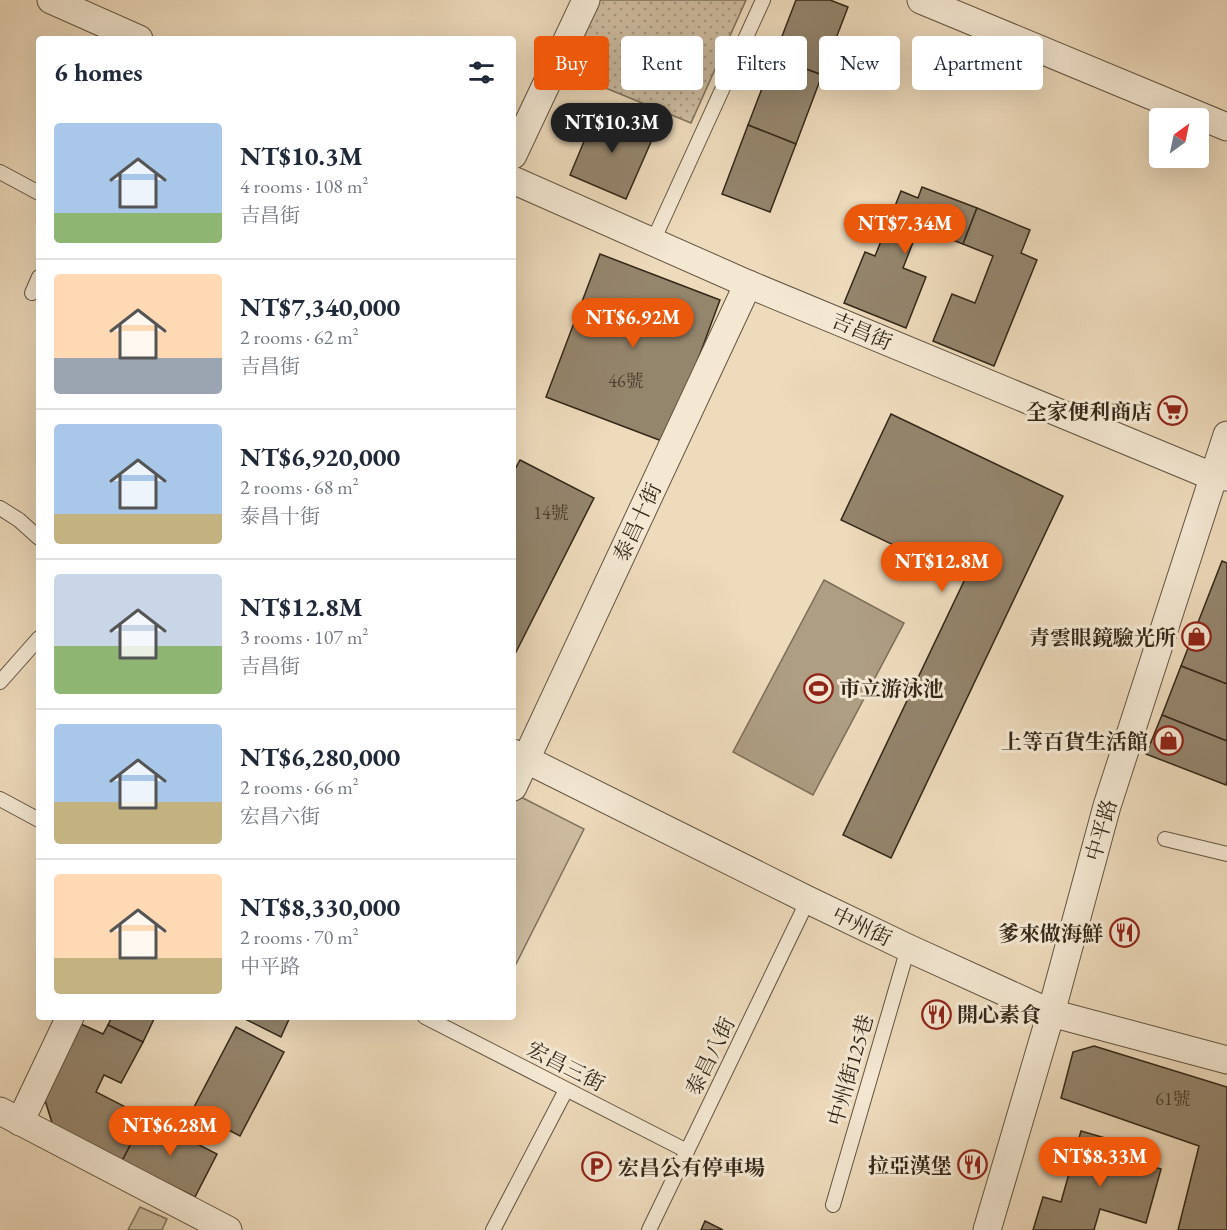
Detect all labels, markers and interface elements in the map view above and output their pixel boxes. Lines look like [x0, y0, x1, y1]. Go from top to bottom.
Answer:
chip: Buy [534, 36, 609, 90]
chip: Rent [621, 36, 703, 90]
chip: Filters [715, 36, 807, 90]
chip: New [819, 36, 900, 90]
chip: Apartment [912, 36, 1043, 90]
text: 6 homes [54, 55, 143, 89]
icon: filters [465, 56, 498, 89]
pin: NT$10.3M [550, 103, 674, 154]
north arrow [1149, 108, 1209, 168]
map controls [1149, 108, 1209, 168]
text: NT$10.3M [565, 109, 659, 135]
text: NT$10.3M [240, 139, 363, 173]
icon: home [102, 147, 174, 219]
text: 4 rooms · 108 m² [240, 173, 368, 199]
text: 吉昌街 [240, 202, 300, 228]
pin: NT$7.34M [843, 204, 967, 255]
text: NT$7.34M [858, 210, 952, 236]
text: NT$7,340,000 [240, 290, 400, 324]
icon: home [102, 298, 174, 370]
pin: NT$6.92M [571, 298, 695, 349]
text: NT$6.92M [586, 304, 680, 330]
street label: 吉昌街 [828, 306, 896, 356]
text: 2 rooms · 62 m² [240, 324, 359, 350]
text: 吉昌街 [240, 353, 300, 379]
house number: 46號 [608, 369, 644, 392]
supermarket icon: 全家便利商店 [1157, 395, 1189, 427]
place label: 全家便利商店 [1026, 398, 1152, 425]
text: NT$6,920,000 [240, 440, 400, 474]
icon: home [102, 448, 174, 520]
text: 2 rooms · 68 m² [240, 474, 359, 500]
street label: 泰昌十街 [607, 478, 667, 566]
house number: 14號 [533, 501, 569, 524]
text: 泰昌十街 [240, 503, 320, 529]
pin: NT$12.8M [880, 542, 1004, 593]
text: NT$12.8M [895, 548, 989, 574]
text: NT$12.8M [240, 590, 363, 624]
icon: home [102, 598, 174, 670]
shop icon: 青雲眼鏡驗光所 [1181, 621, 1213, 653]
text: 3 rooms · 107 m² [240, 624, 368, 650]
place label: 青雲眼鏡驗光所 [1029, 624, 1176, 651]
text: 吉昌街 [240, 653, 300, 679]
sports icon: 市立游泳池 [802, 672, 834, 704]
place label: 市立游泳池 [839, 675, 944, 702]
shop icon: 上等百貨生活館 [1153, 725, 1185, 757]
place label: 上等百貨生活館 [1001, 728, 1148, 755]
text: NT$6,280,000 [240, 740, 400, 774]
icon: home [102, 748, 174, 820]
text: 2 rooms · 66 m² [240, 774, 359, 800]
street label: 中平路 [1079, 796, 1123, 864]
text: 宏昌六街 [240, 803, 320, 829]
text: NT$8,330,000 [240, 890, 400, 924]
icon: home [102, 898, 174, 970]
street label: 中州街 [828, 900, 896, 952]
restaurant icon: 爹來做海鮮 [1108, 917, 1140, 949]
place label: 爹來做海鮮 [998, 920, 1103, 947]
text: 2 rooms · 70 m² [240, 924, 359, 950]
text: 中平路 [240, 953, 300, 979]
restaurant icon: 開心素食 [920, 998, 952, 1030]
place label: 開心素食 [957, 1001, 1041, 1028]
street label: 中州街125巷 [821, 1011, 879, 1129]
street label: 泰昌八街 [679, 1012, 741, 1100]
street label: 宏昌三街 [522, 1035, 610, 1097]
house number: 61號 [1155, 1087, 1191, 1110]
pin: NT$6.28M [108, 1106, 232, 1157]
text: NT$6.28M [123, 1112, 217, 1138]
pin: NT$8.33M [1038, 1137, 1162, 1188]
text: NT$8.33M [1053, 1143, 1147, 1169]
restaurant icon: 拉亞漢堡 [957, 1149, 989, 1181]
parking icon: 宏昌公有停車場 [581, 1151, 613, 1183]
place label: 拉亞漢堡 [868, 1152, 952, 1179]
place label: 宏昌公有停車場 [618, 1154, 765, 1181]

